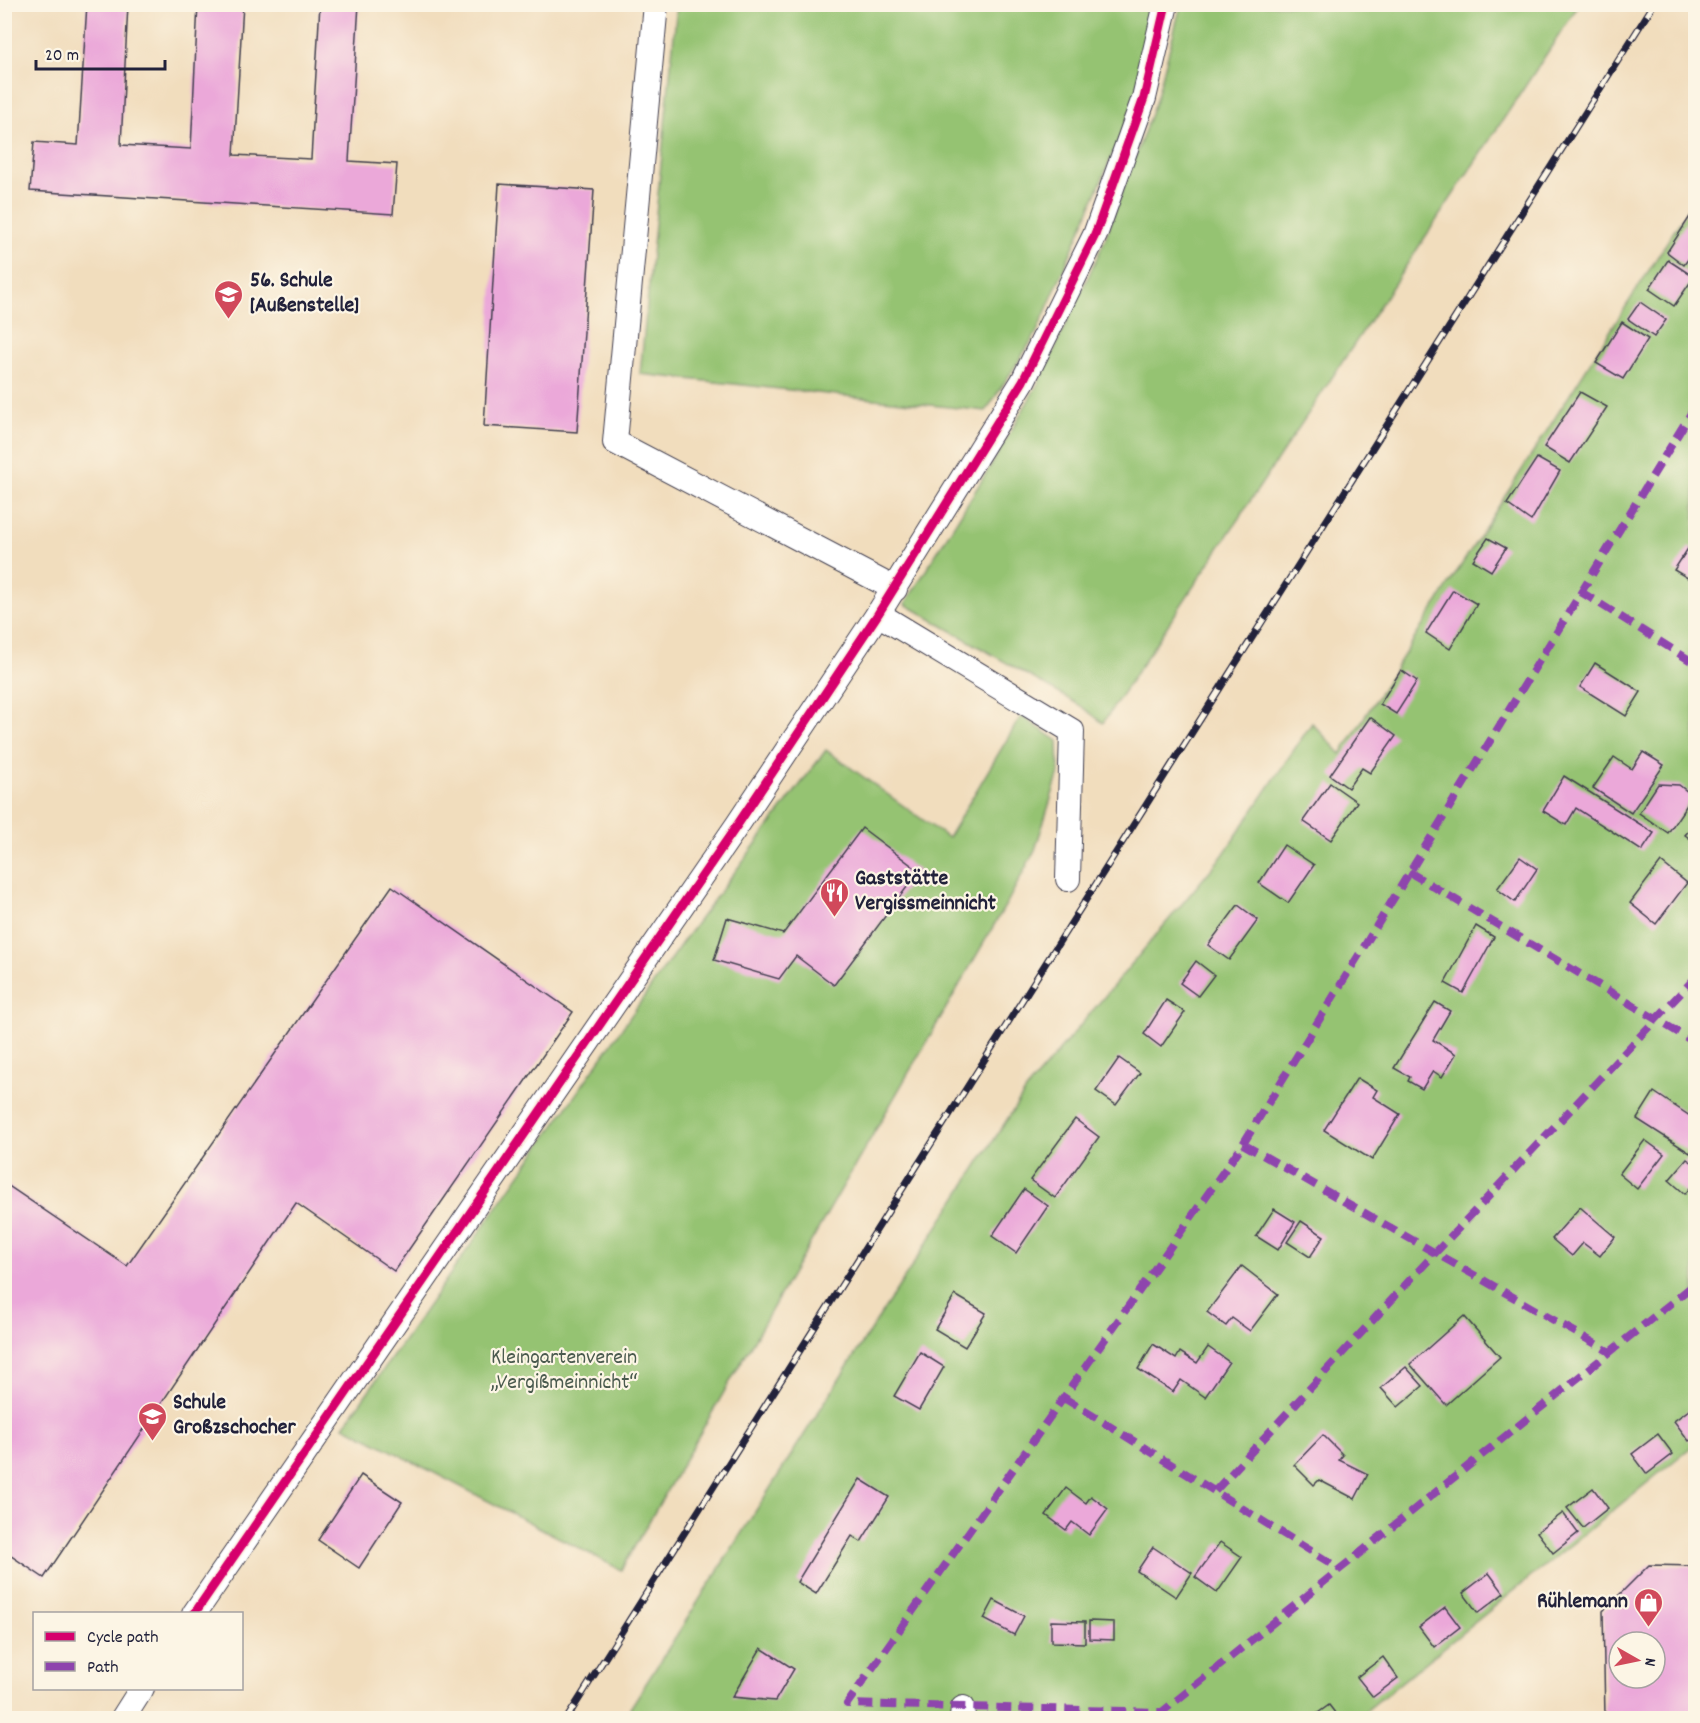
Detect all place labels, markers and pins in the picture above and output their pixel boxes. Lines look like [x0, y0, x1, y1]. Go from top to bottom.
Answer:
place label: 56. Schule [Außenstelle] [250, 266, 359, 322]
school or university icon: 56. Schule [Außenstelle] [213, 278, 245, 320]
place label: Gaststätte Vergissmeinnicht [855, 864, 997, 920]
restaurant icon: Gaststätte Vergissmeinnicht [818, 876, 850, 918]
place label: Schule Großzschocher [173, 1388, 296, 1444]
school or university icon: Schule Großzschocher [136, 1400, 168, 1442]
shop icon: Rühlemann [1633, 1586, 1665, 1628]
place label: Rühlemann [1537, 1587, 1628, 1618]

